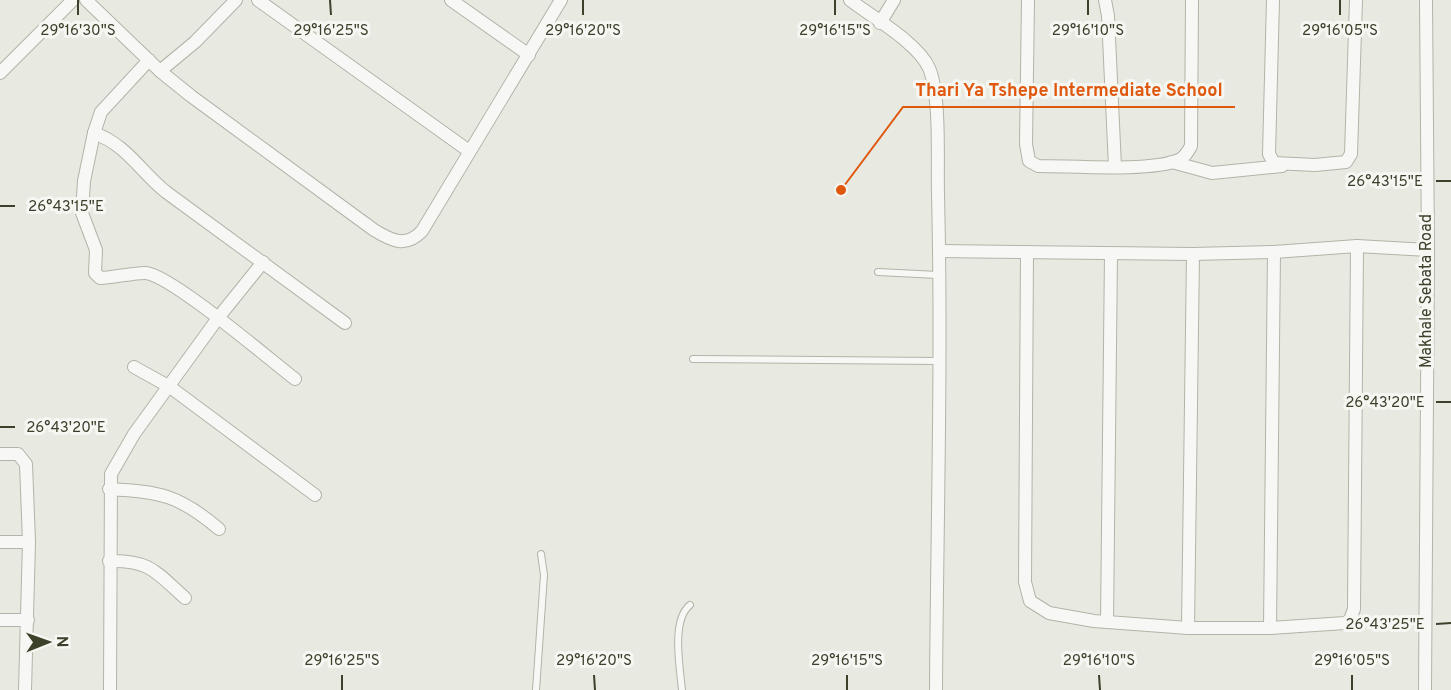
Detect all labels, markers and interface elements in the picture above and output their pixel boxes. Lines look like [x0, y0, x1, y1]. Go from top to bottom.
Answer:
text: 29°16'30"S [40, 22, 116, 41]
text: 29°16'25"S [293, 22, 369, 41]
text: 29°16'20"S [545, 22, 621, 41]
text: 29°16'15"S [799, 22, 871, 41]
text: 29°16'10"S [1052, 22, 1124, 41]
text: 29°16'05"S [1302, 22, 1378, 41]
callout: Thari Ya Tshepe Intermediate School [903, 71, 1235, 107]
text: Thari Ya Tshepe Intermediate School [915, 80, 1223, 103]
text: 26°43'15"E [1347, 173, 1423, 192]
text: 26°43'15"E [28, 198, 104, 217]
street label: Makhale Sebata Road [1417, 214, 1437, 368]
text: 26°43'20"E [1345, 394, 1425, 413]
text: 26°43'20"E [26, 419, 106, 438]
north arrow [18, 612, 78, 672]
text: 26°43'25"E [1345, 616, 1425, 635]
text: N [51, 636, 71, 648]
text: 29°16'25"S [304, 652, 380, 671]
text: 29°16'20"S [556, 652, 632, 671]
text: 29°16'15"S [811, 652, 883, 671]
text: 29°16'10"S [1063, 652, 1135, 671]
text: 29°16'05"S [1314, 652, 1390, 671]

